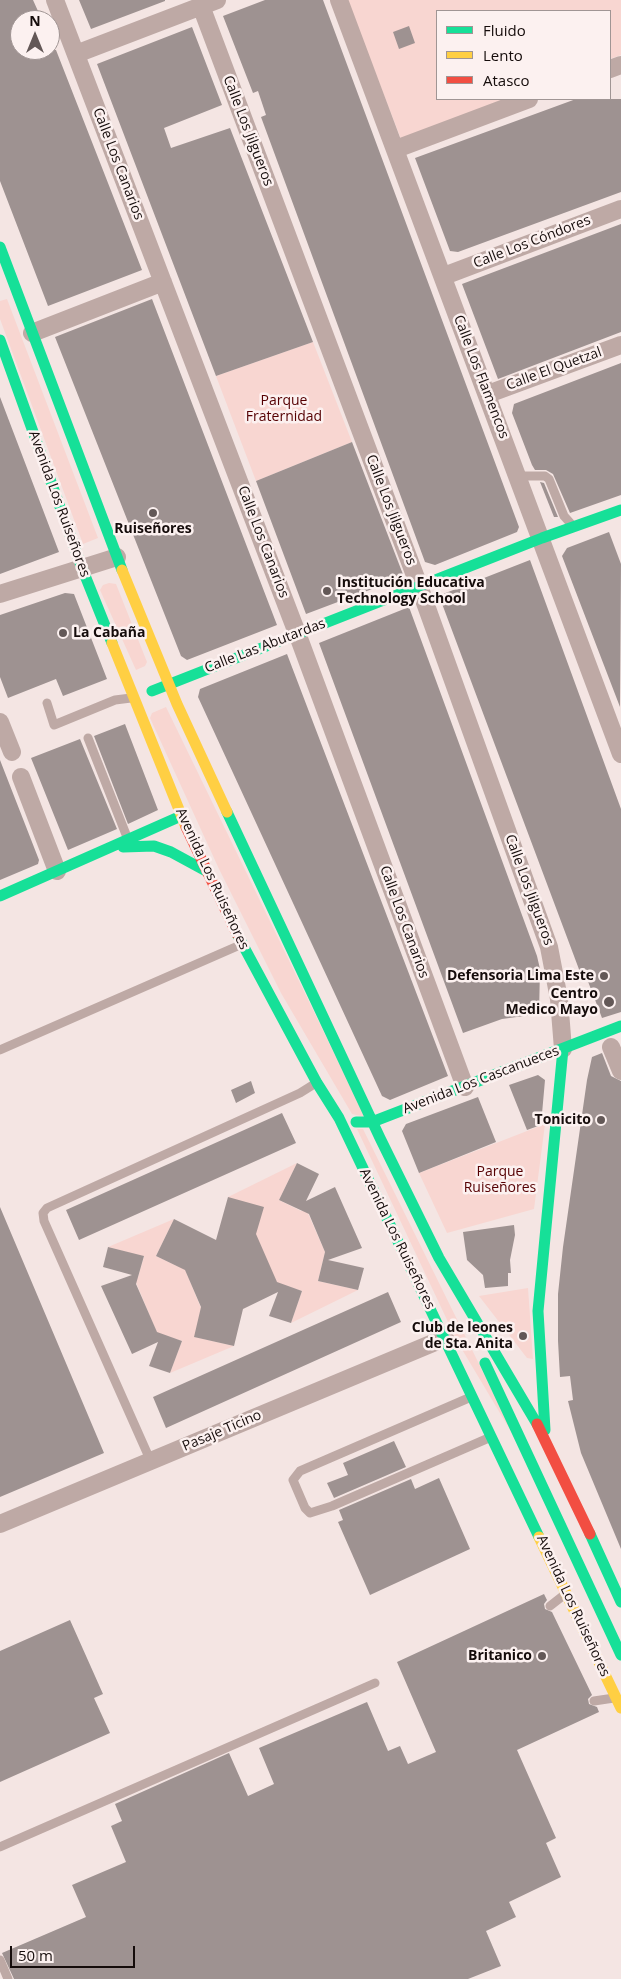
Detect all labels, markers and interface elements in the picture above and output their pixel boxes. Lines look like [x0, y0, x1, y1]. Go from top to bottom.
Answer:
north arrow [10, 10, 60, 60]
legend [436, 10, 611, 100]
text: N [29, 11, 41, 30]
text: Fluido [483, 20, 526, 40]
text: Lento [483, 45, 523, 65]
text: Atasco [483, 70, 530, 90]
street label: Calle Los Jilgueros [219, 73, 277, 189]
street label: Calle Los Canarios [89, 106, 147, 222]
street label: Calle Los Cóndores [471, 212, 593, 272]
street label: Calle Los Flamencos [450, 313, 512, 441]
street label: Calle El Quetzal [504, 344, 604, 394]
park label: Parque Fraternidad [246, 393, 322, 426]
street label: Avenida Los Ruiseñores [25, 429, 93, 579]
street label: Calle Los Jilgueros [362, 452, 420, 568]
street label: Calle Los Canarios [234, 484, 292, 600]
marker: Ruiseñores [147, 507, 159, 519]
place label: Ruiseñores [114, 521, 192, 537]
place label: Institución Educativa Technology School [337, 575, 485, 608]
marker: Institución Educativa Technology School [321, 585, 333, 597]
street label: Calle Las Abutardas [202, 615, 328, 677]
place label: La Cabaña [73, 625, 145, 641]
marker: La Cabaña [57, 627, 69, 639]
street label: Avenida Los Ruiseñores [172, 805, 252, 953]
street label: Calle Los Jilgueros [501, 832, 557, 948]
street label: Calle Los Canarios [376, 863, 432, 981]
place label: Defensoria Lima Este [447, 968, 594, 984]
marker: Defensoria Lima Este [598, 970, 610, 982]
place label: Centro Medico Mayo [506, 986, 598, 1019]
marker: Centro Medico Mayo [602, 995, 616, 1009]
street label: Avenida Los Cascanueces [401, 1042, 561, 1118]
place label: Tonicito [535, 1112, 591, 1128]
marker: Tonicito [595, 1114, 607, 1126]
park label: Parque Ruiseñores [464, 1164, 536, 1196]
street label: Avenida Los Ruiseñores [356, 1166, 438, 1312]
place label: Club de leones de Sta. Anita [412, 1320, 513, 1352]
marker: Club de leones de Sta. Anita [517, 1330, 529, 1342]
street label: Pasaje Ticino [180, 1407, 264, 1455]
street label: Avenida Los Ruiseñores [533, 1532, 613, 1680]
place label: Britanico [468, 1648, 532, 1664]
marker: Britanico [536, 1650, 548, 1662]
scale bar [12, 1936, 138, 1968]
text: 50 m [18, 1945, 53, 1965]

